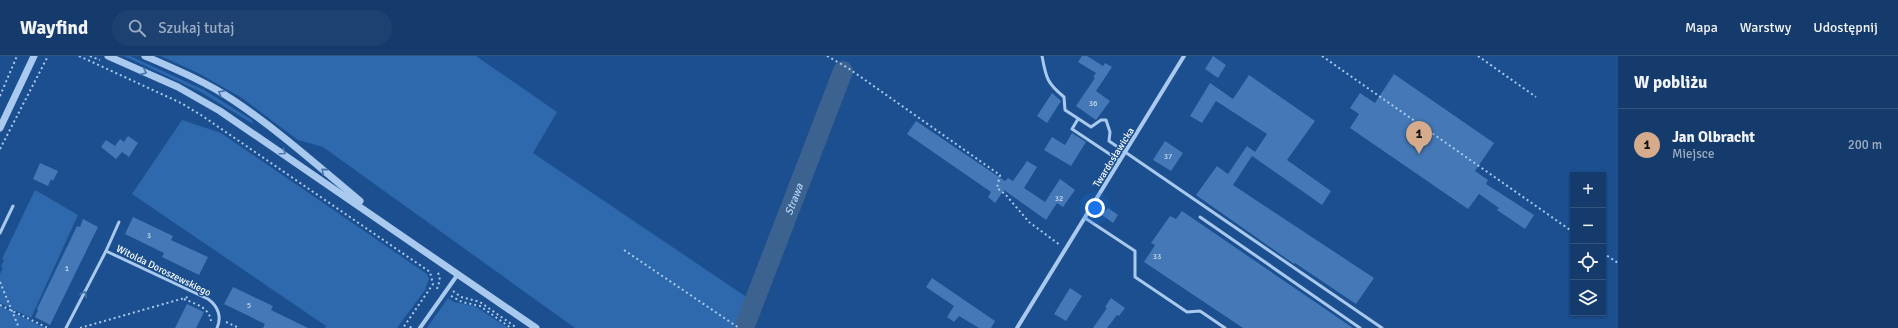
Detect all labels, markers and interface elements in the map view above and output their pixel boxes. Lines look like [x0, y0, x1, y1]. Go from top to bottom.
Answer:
search box [112, 10, 392, 46]
text: Wayfind [20, 16, 88, 40]
icon: search [126, 17, 148, 39]
text: Szukaj tutaj [158, 19, 235, 37]
text: Mapa [1685, 19, 1718, 36]
text: Warstwy [1740, 19, 1791, 36]
text: Udostępnij [1813, 19, 1878, 36]
one-way arrow [139, 67, 147, 75]
text: W pobliżu [1634, 72, 1707, 93]
one-way arrow [217, 90, 225, 97]
house number: 36 [1089, 98, 1097, 108]
pin: 1 [1406, 121, 1432, 154]
street label: Twardosławicka [1091, 125, 1137, 190]
text: Jan Olbracht [1672, 128, 1755, 146]
text: 1 [1643, 137, 1651, 153]
text: 200 m [1848, 137, 1882, 153]
text: Miejsce [1672, 146, 1714, 162]
one-way arrow [278, 147, 285, 154]
house number: 37 [1164, 151, 1172, 161]
one-way arrow [322, 169, 329, 176]
map controls [1570, 172, 1606, 316]
button: + [1570, 172, 1606, 208]
water label: Strawa [782, 181, 806, 217]
house number: 32 [1055, 193, 1063, 203]
your location [1085, 198, 1105, 218]
button: − [1570, 208, 1606, 244]
house number: 3 [147, 230, 151, 240]
street label: Witolda Doroszewskiego [114, 243, 213, 299]
button: locate [1570, 244, 1606, 280]
house number: 33 [1153, 251, 1161, 261]
house number: 1 [65, 263, 69, 273]
button: layers [1570, 280, 1606, 316]
one-way arrow [80, 290, 87, 298]
house number: 5 [247, 300, 251, 310]

